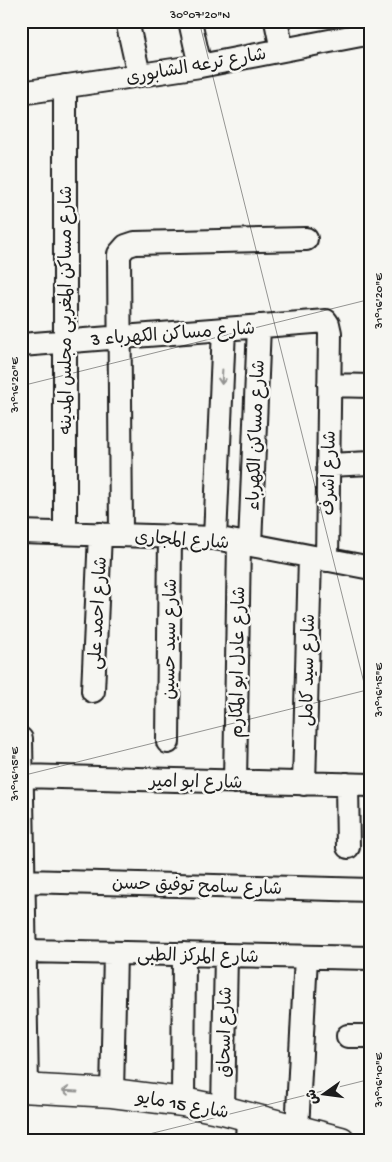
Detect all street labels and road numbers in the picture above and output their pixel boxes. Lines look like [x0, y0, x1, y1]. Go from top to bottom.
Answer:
street label: شارع ترعه الشابورى [125, 45, 268, 90]
street label: شارع مساكن المغربى مجلس المدينه [57, 186, 78, 434]
street label: شارع مساكن الكهرباء 3 [89, 319, 256, 352]
street label: شارع مساكن الكهرباء [244, 359, 271, 511]
street label: شارع اشرف [319, 430, 342, 516]
street label: شارع المجارى [134, 528, 230, 555]
street label: شارع احمد على [86, 556, 113, 670]
street label: شارع سيد حسين [160, 578, 183, 700]
street label: شارع عادل ابو المكارم [228, 586, 252, 738]
street label: شارع سيد كامل [298, 614, 321, 727]
street label: شارع ابو امير [147, 772, 243, 795]
street label: شارع سامح توفيق حسن [111, 874, 282, 901]
street label: شارع المركز الطبى [137, 946, 259, 969]
street label: شارع اسحاق [215, 986, 238, 1078]
street label: شارع 15 مايو [133, 1088, 230, 1125]

